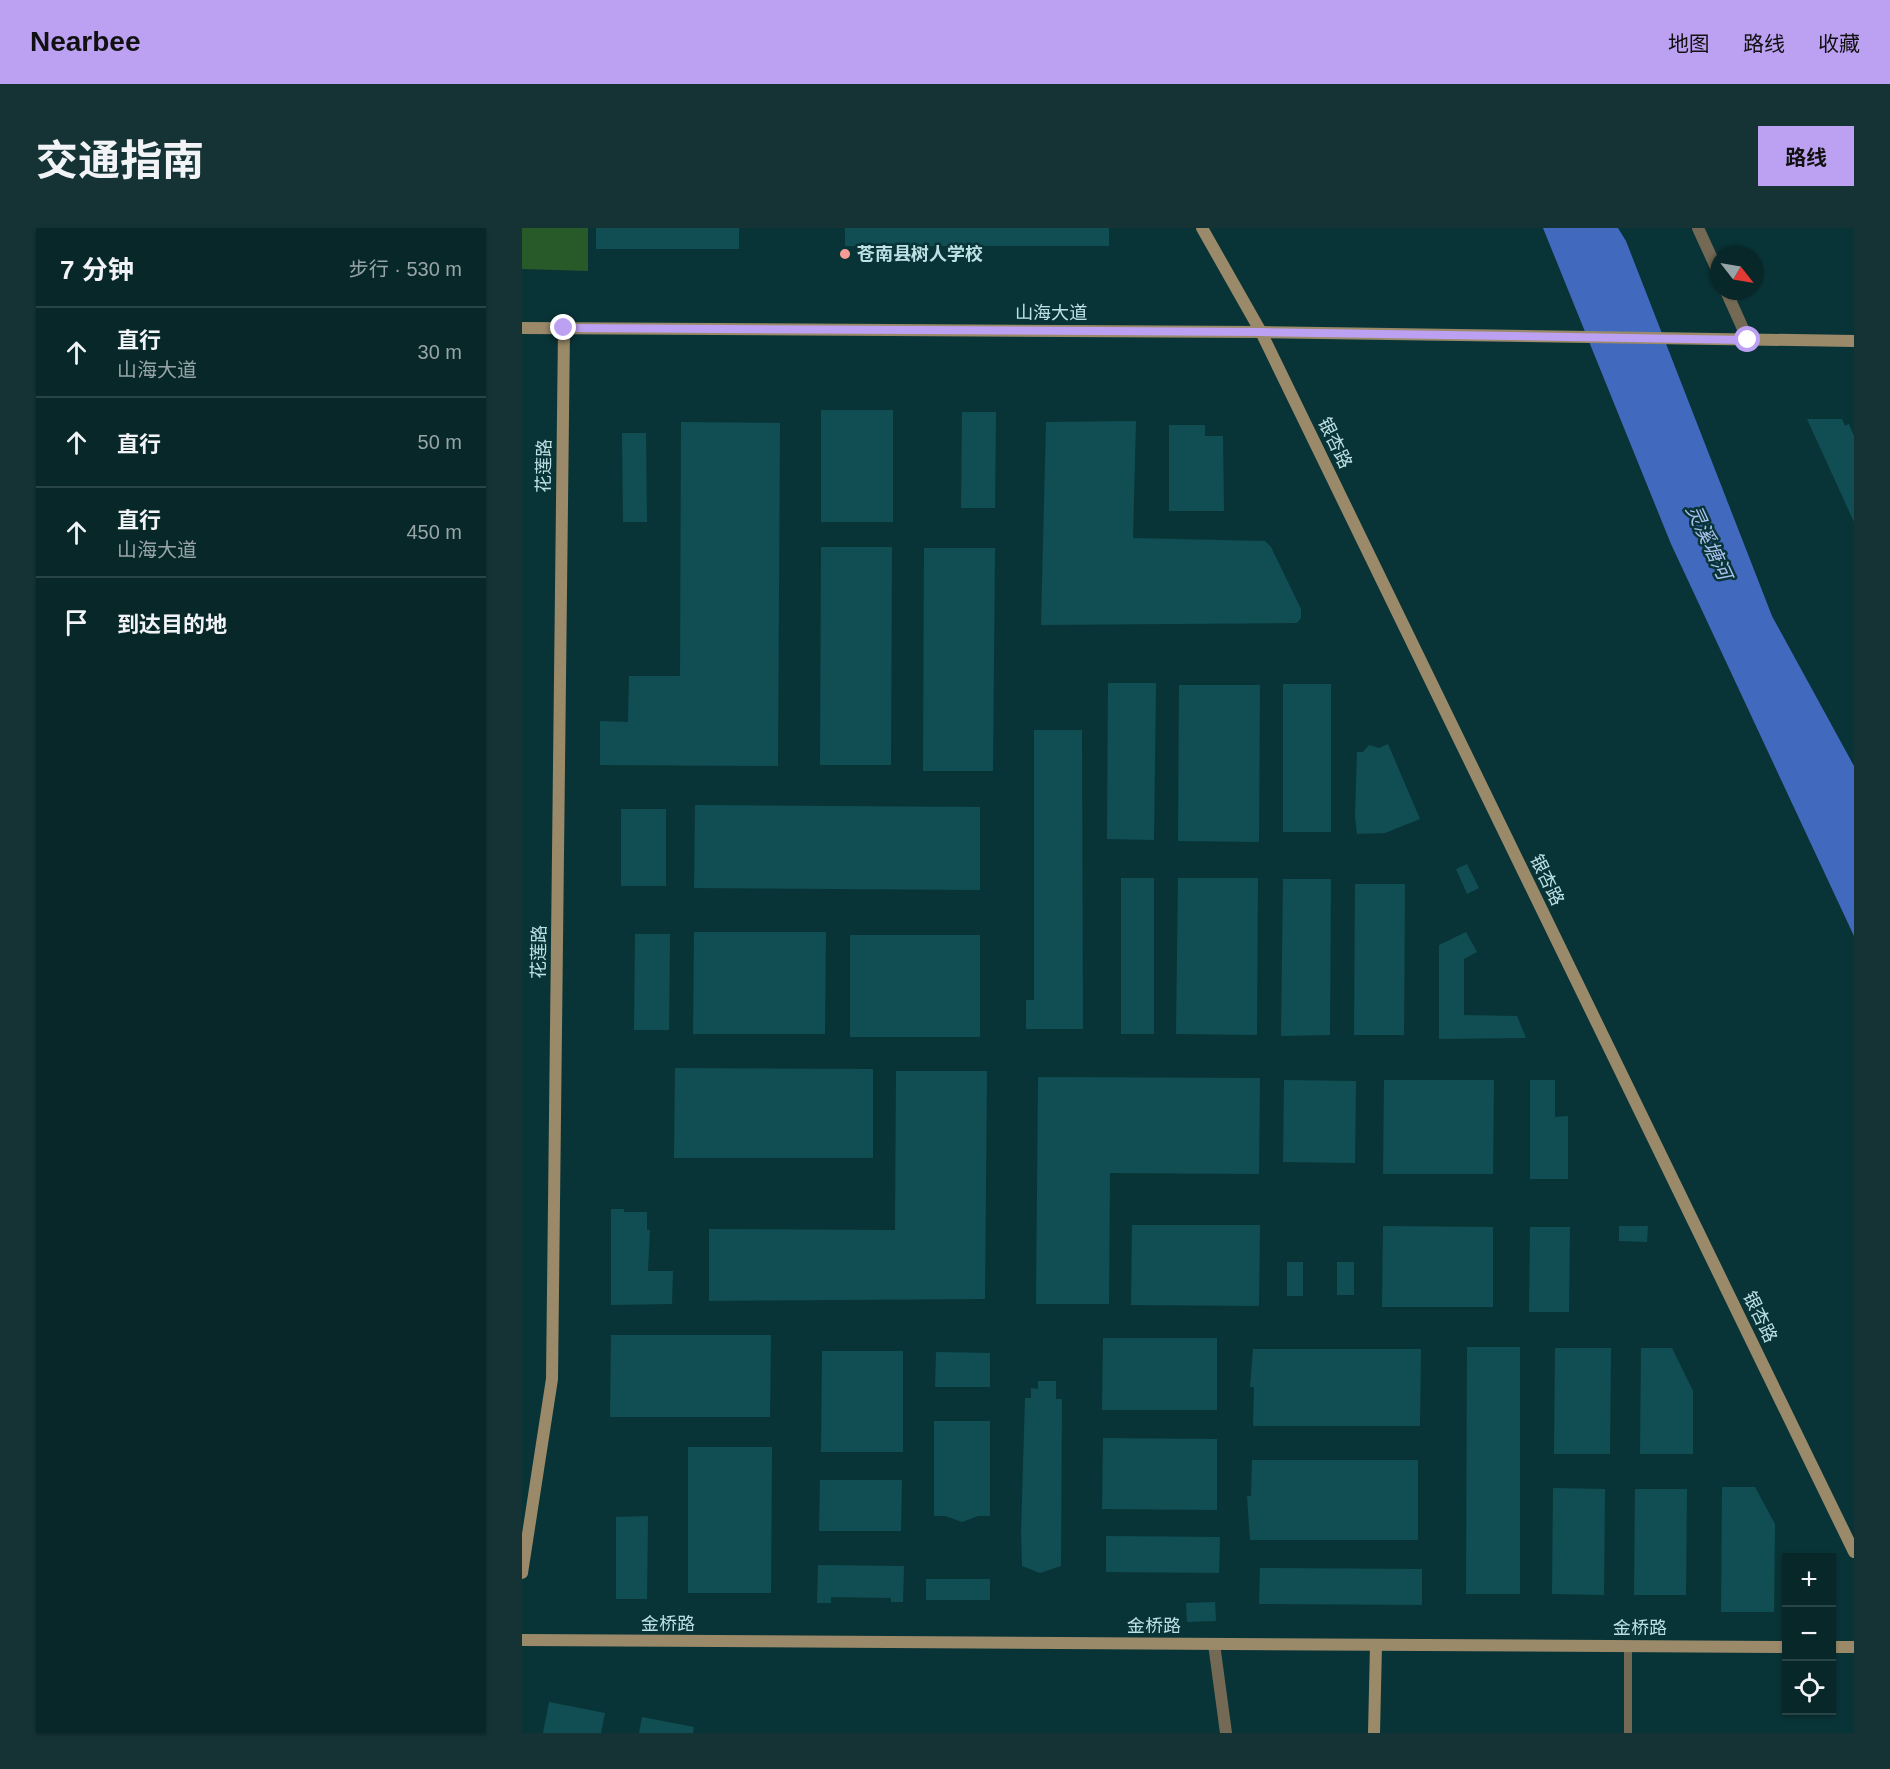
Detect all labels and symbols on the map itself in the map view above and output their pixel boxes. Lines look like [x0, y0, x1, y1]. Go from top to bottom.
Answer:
place label: 苍南县树人学校 [857, 244, 983, 264]
north arrow [1710, 246, 1764, 300]
marker: 苍南县树人学校 [838, 247, 852, 261]
street label: 山海大道 [1015, 303, 1087, 323]
route end [550, 314, 576, 340]
route start [1734, 326, 1760, 352]
street label: 银杏路 [1314, 414, 1356, 472]
street label: 花莲路 [534, 439, 554, 493]
water label: 灵溪塘河 [1682, 501, 1738, 587]
street label: 银杏路 [1526, 851, 1568, 909]
street label: 花莲路 [529, 925, 549, 979]
street label: 银杏路 [1739, 1288, 1781, 1346]
street label: 金桥路 [641, 1614, 695, 1634]
street label: 金桥路 [1127, 1616, 1181, 1636]
street label: 金桥路 [1613, 1618, 1667, 1638]

